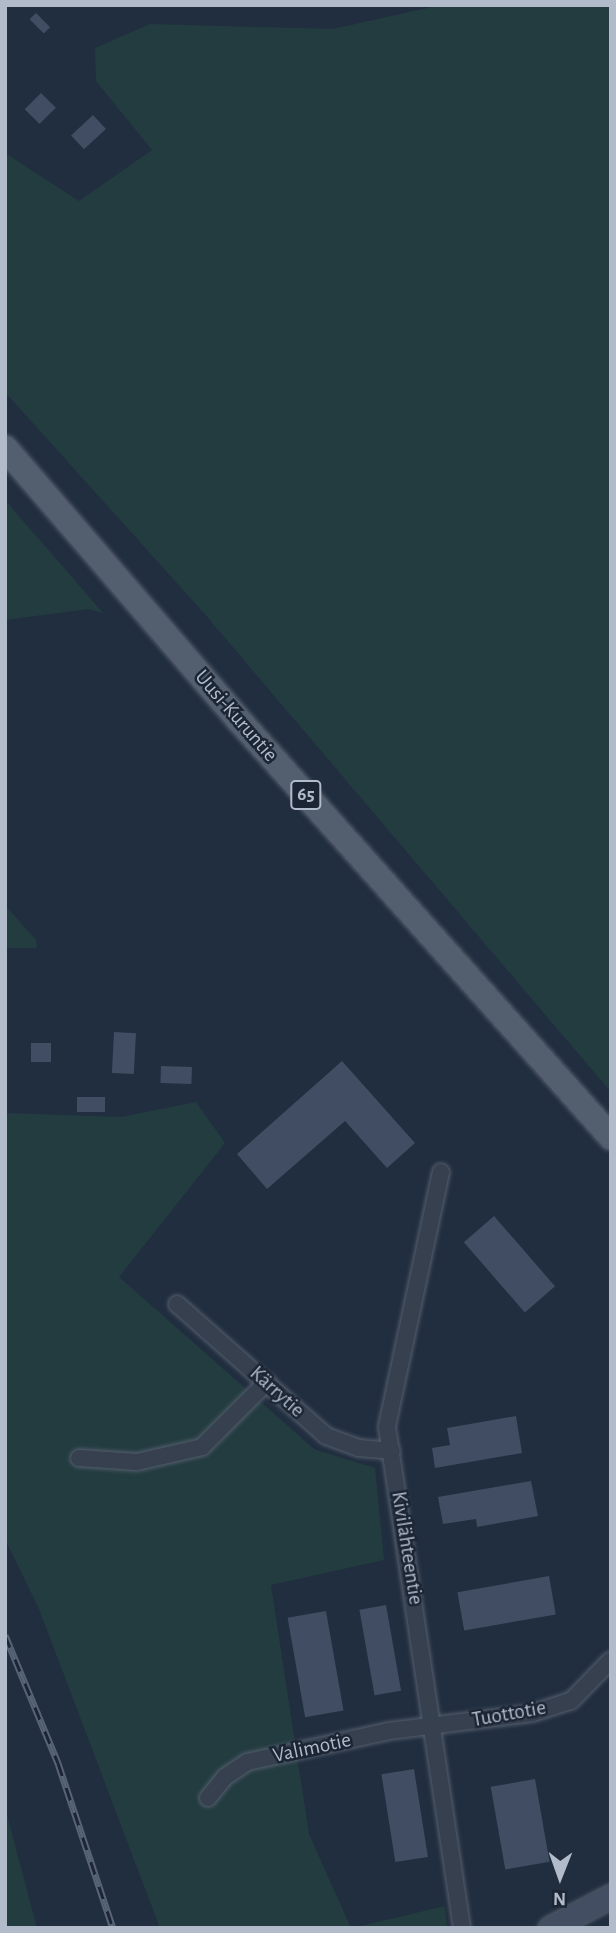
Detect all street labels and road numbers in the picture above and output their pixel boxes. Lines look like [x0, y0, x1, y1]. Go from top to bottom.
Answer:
street label: Uusi-Kuruntie [189, 665, 283, 767]
road number: 65 [290, 780, 322, 810]
street label: Kärrytie [244, 1361, 310, 1423]
street label: Kivilähteentie [386, 1490, 428, 1606]
street label: Tuottotie [470, 1695, 548, 1733]
street label: Valimotie [271, 1727, 353, 1769]

